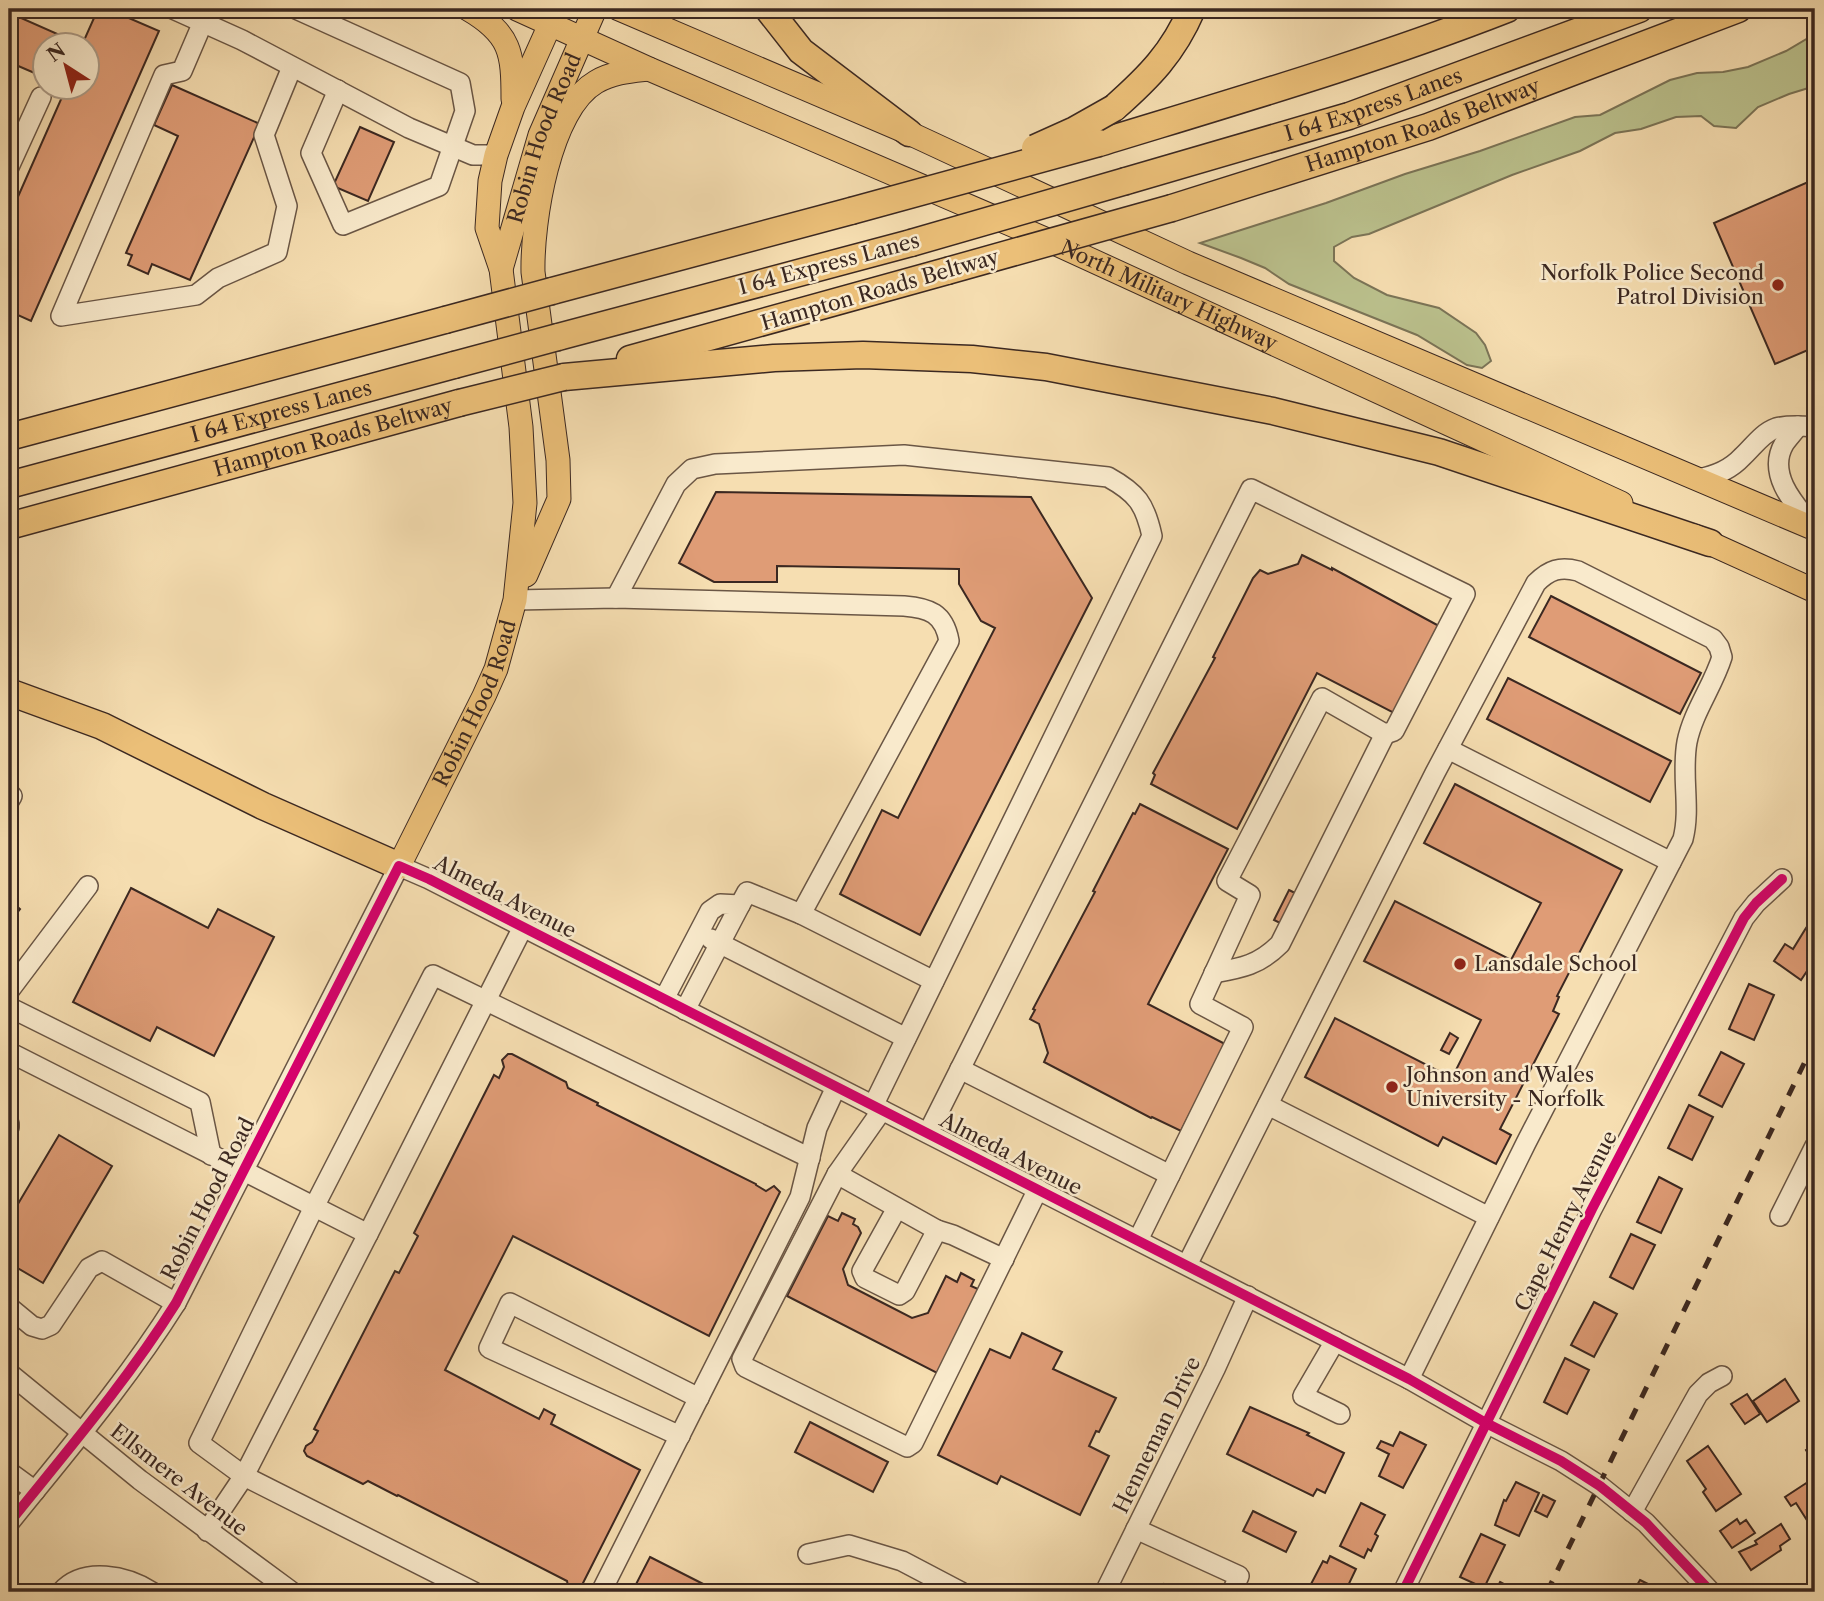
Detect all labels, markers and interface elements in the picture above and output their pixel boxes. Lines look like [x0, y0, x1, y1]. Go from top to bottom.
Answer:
north arrow [32, 32, 102, 102]
text: N [43, 38, 70, 67]
street label: Robin Hood Road [502, 49, 586, 226]
street label: I 64 Express Lanes [1282, 62, 1466, 146]
street label: Hampton Roads Beltway [1302, 73, 1543, 177]
street label: I 64 Express Lanes [736, 227, 922, 300]
street label: North Military Highway [1056, 235, 1282, 356]
street label: Hampton Roads Beltway [758, 243, 1002, 335]
place label: Norfolk Police Second Patrol Division [1540, 260, 1764, 309]
marker: Norfolk Police Second Patrol Division [1770, 277, 1786, 293]
street label: I 64 Express Lanes [188, 375, 374, 447]
street label: Hampton Roads Beltway [211, 392, 455, 481]
street label: Robin Hood Road [428, 617, 521, 791]
street label: Almeda Avenue [429, 850, 580, 943]
place label: Lansdale School [1474, 951, 1637, 976]
marker: Lansdale School [1452, 956, 1468, 972]
place label: Johnson and Wales University - Norfolk [1403, 1062, 1605, 1111]
marker: Johnson and Wales University - Norfolk [1384, 1079, 1400, 1095]
street label: Almeda Avenue [935, 1107, 1086, 1200]
street label: Robin Hood Road [156, 1113, 260, 1284]
street label: Cape Henry Avenue [1509, 1126, 1622, 1315]
street label: Henneman Drive [1108, 1352, 1205, 1517]
street label: Ellsmere Avenue [106, 1418, 253, 1541]

